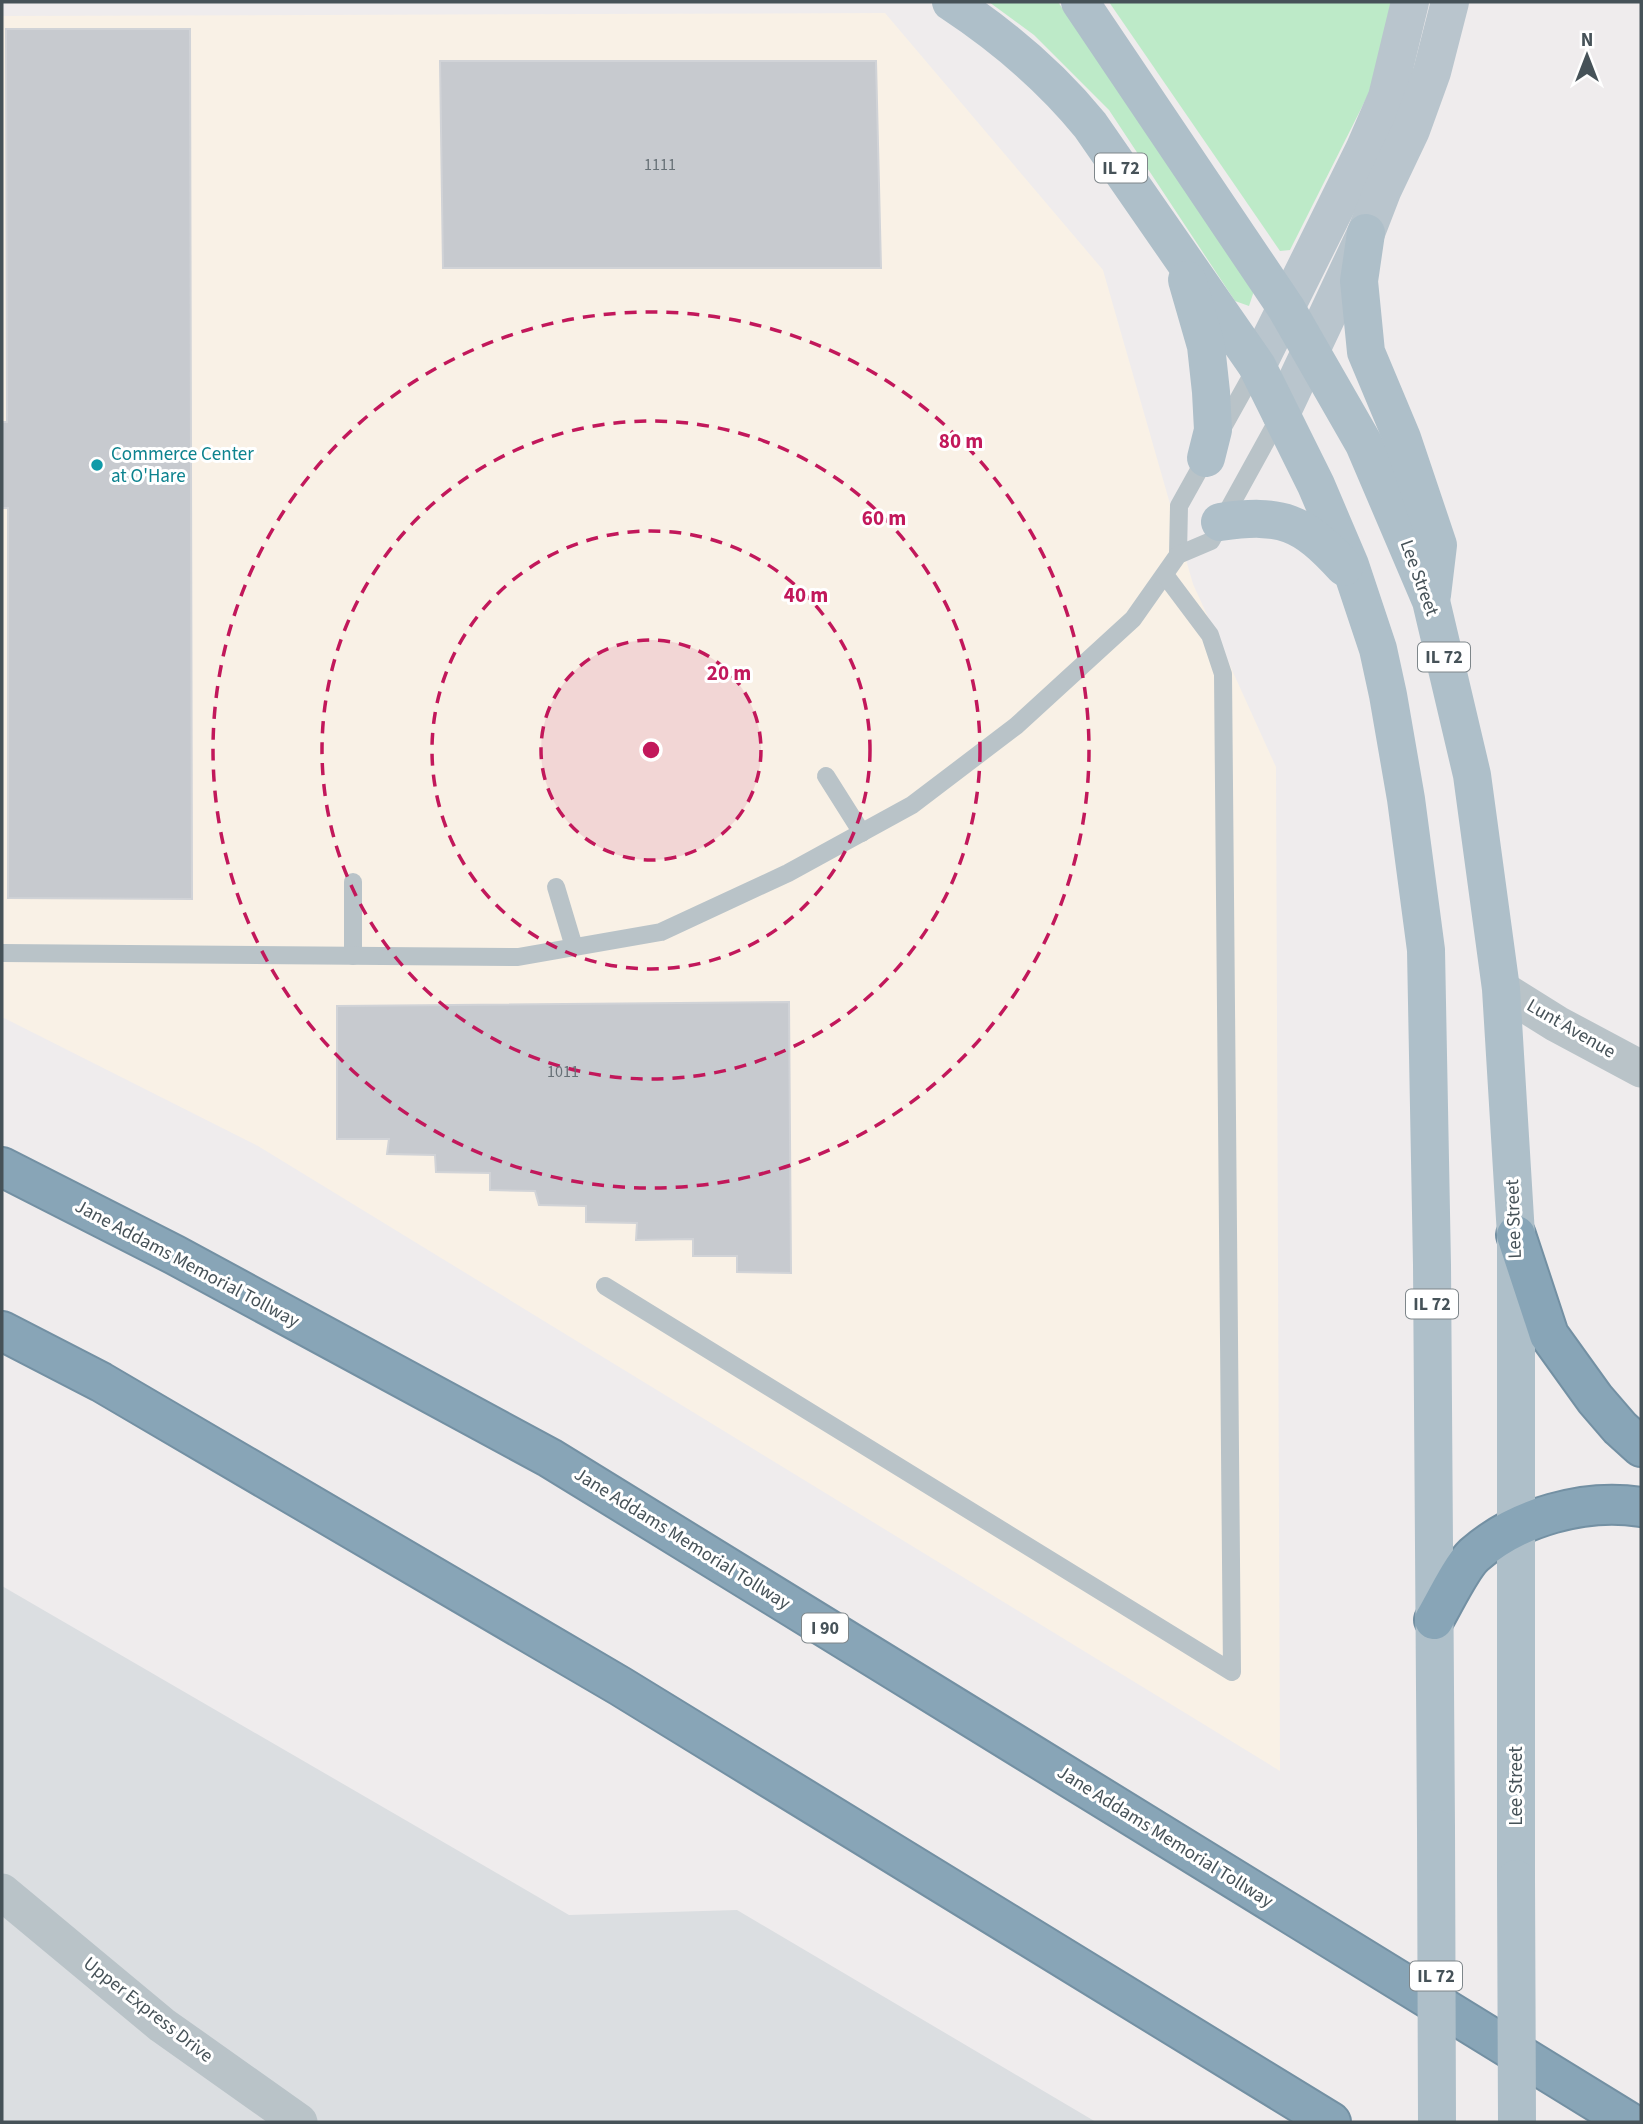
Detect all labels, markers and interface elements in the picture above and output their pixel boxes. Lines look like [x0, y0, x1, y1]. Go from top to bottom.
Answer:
north arrow [1552, 21, 1622, 91]
text: N [1581, 27, 1593, 54]
house number: 1111 [644, 154, 676, 176]
road number: IL 72 [1095, 154, 1147, 182]
text: 80 m [939, 426, 983, 456]
place label: Commerce Center at O'Hare [111, 441, 254, 490]
marker: Commerce Center at O'Hare [89, 457, 105, 473]
text: 60 m [862, 503, 906, 533]
street label: Lee Street [1393, 536, 1445, 620]
text: 40 m [784, 580, 828, 610]
road number: IL 72 [1418, 642, 1470, 672]
text: 20 m [707, 658, 751, 688]
centre of rings [639, 738, 663, 762]
street label: Lunt Avenue [1522, 993, 1620, 1065]
house number: 1011 [547, 1061, 579, 1083]
street label: Lee Street [1499, 1178, 1529, 1259]
street label: Jane Addams Memorial Tollway [70, 1193, 304, 1335]
road number: IL 72 [1406, 1289, 1458, 1318]
street label: Jane Addams Memorial Tollway [569, 1461, 795, 1617]
road number: I 90 [802, 1614, 848, 1643]
street label: Lee Street [1503, 1746, 1530, 1826]
street label: Jane Addams Memorial Tollway [1052, 1759, 1278, 1915]
street label: Upper Express Drive [77, 1951, 219, 2069]
road number: IL 72 [1410, 1962, 1462, 1990]

